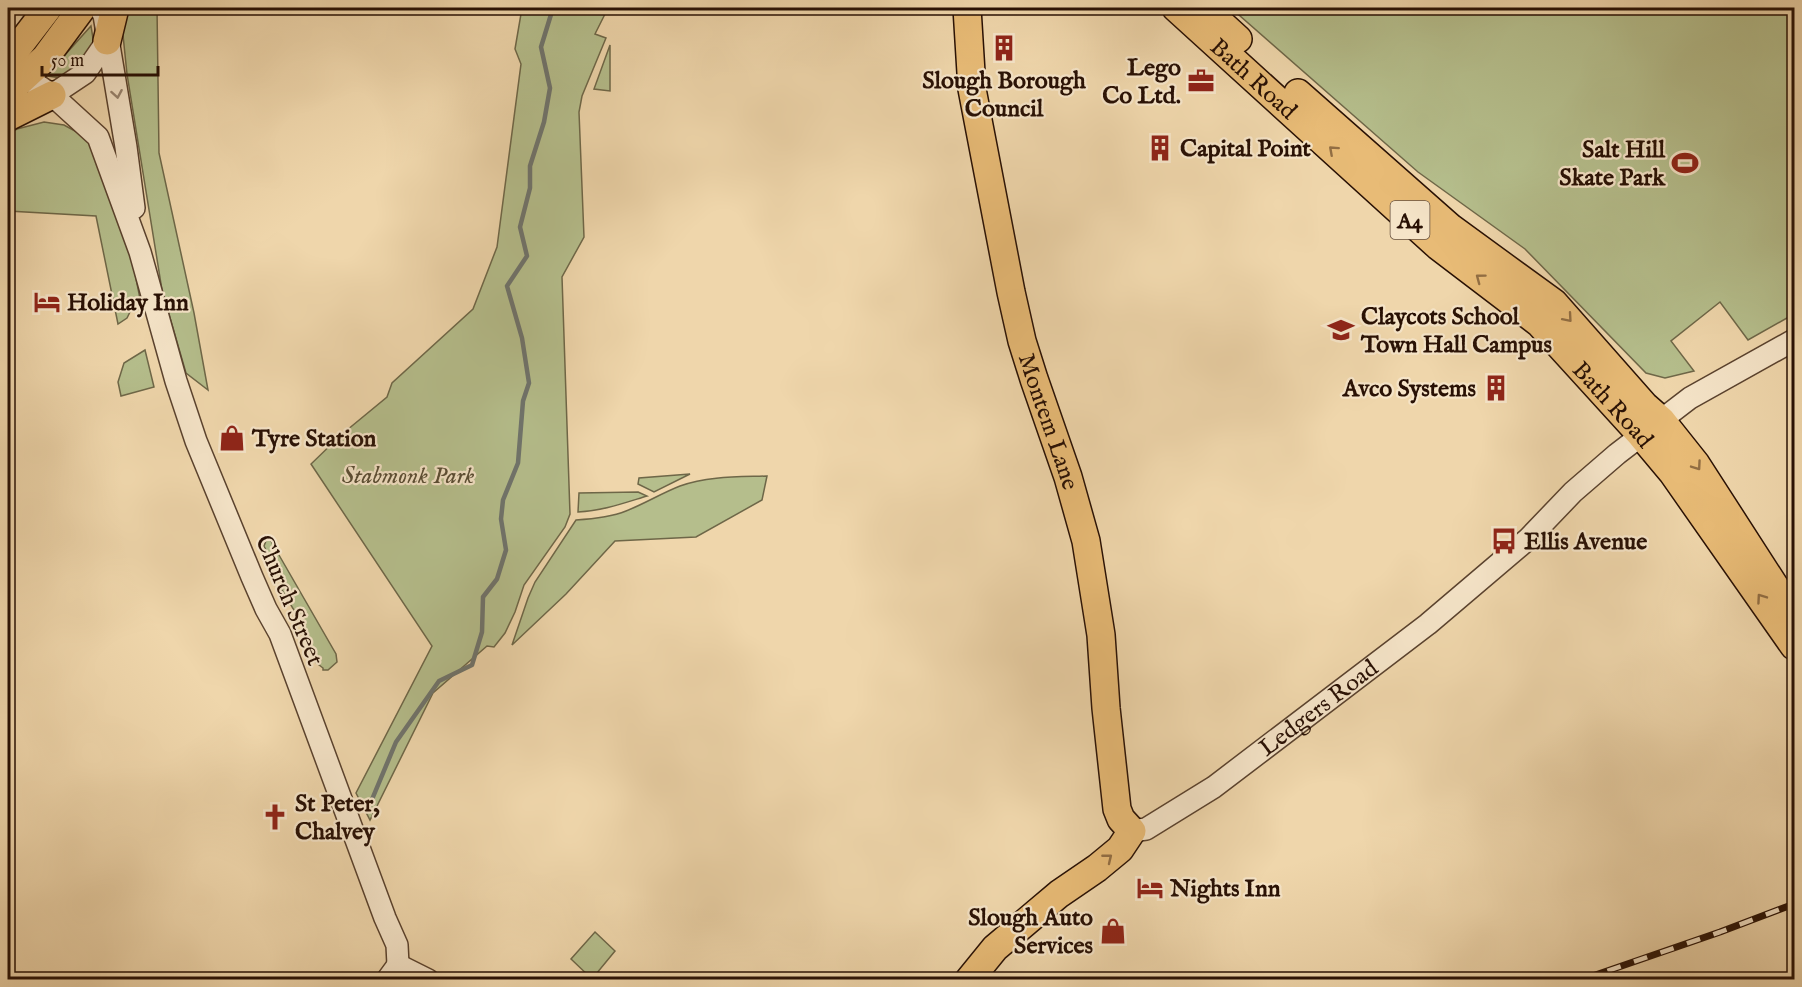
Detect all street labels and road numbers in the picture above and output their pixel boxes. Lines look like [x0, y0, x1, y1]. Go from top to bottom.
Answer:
street label: Bath Road [1203, 32, 1303, 127]
road number: A4 [1390, 201, 1430, 239]
street label: Montem Lane [1010, 350, 1085, 494]
street label: Bath Road [1565, 355, 1660, 455]
street label: Church Street [247, 531, 330, 671]
street label: Ledgers Road [1253, 653, 1385, 764]

